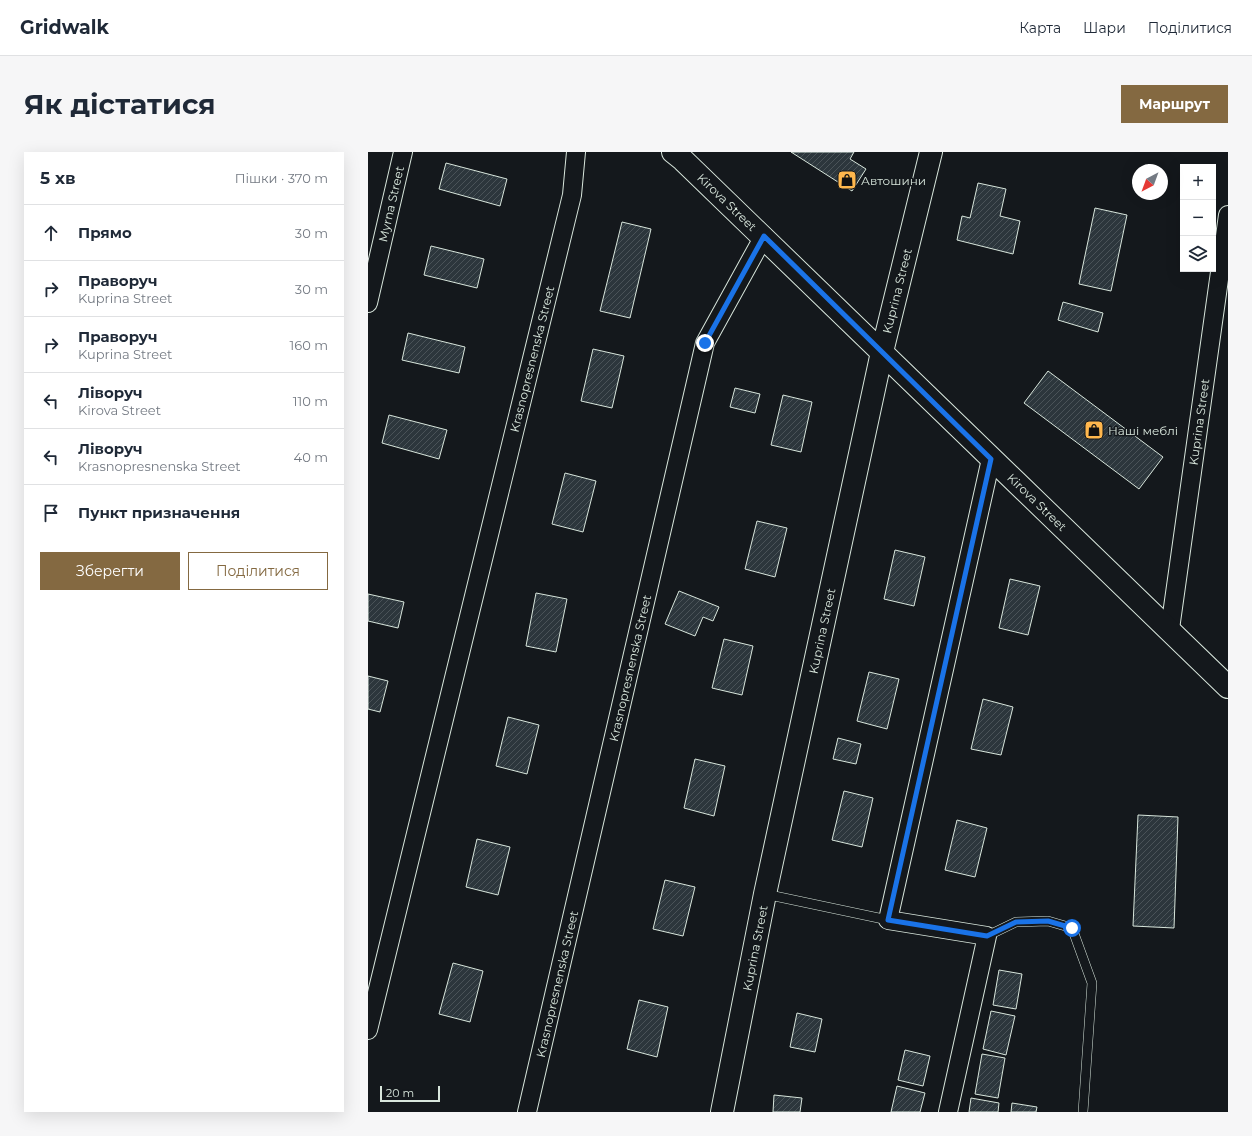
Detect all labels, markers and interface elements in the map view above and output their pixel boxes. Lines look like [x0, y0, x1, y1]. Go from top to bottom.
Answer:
text: Gridwalk [20, 16, 109, 39]
text: Карта [1019, 19, 1061, 37]
text: Шари [1083, 19, 1126, 37]
text: Поділитися [1148, 19, 1232, 37]
button: Маршрут [1121, 85, 1228, 123]
text: Як дістатися [24, 87, 216, 121]
north arrow [1132, 164, 1168, 200]
map controls [1180, 164, 1216, 272]
button: + [1180, 164, 1216, 200]
street label: Myrna Street [375, 165, 407, 243]
text: 5 хв [40, 168, 76, 188]
shop icon: Автошини [836, 169, 858, 191]
text: Пішки · 370 m [235, 170, 328, 186]
street label: Kirova Street [694, 170, 760, 234]
place label: Автошини [861, 173, 926, 188]
button: − [1180, 200, 1216, 236]
icon: ahead [40, 222, 62, 244]
text: Прямо [78, 223, 132, 242]
text: 30 m [295, 225, 328, 241]
button: layers [1180, 236, 1216, 272]
street label: Kuprina Street [879, 247, 915, 335]
text: Праворуч [78, 271, 158, 290]
icon: right [40, 278, 62, 300]
text: 30 m [295, 281, 328, 297]
street label: Krasnopresnenska Street [507, 284, 557, 434]
text: Kuprina Street [78, 290, 172, 306]
text: Праворуч [78, 327, 158, 346]
icon: right [40, 334, 62, 356]
route end [696, 334, 714, 352]
text: 160 m [290, 337, 328, 353]
text: Kuprina Street [78, 346, 172, 362]
street label: Kuprina Street [1186, 378, 1213, 466]
text: Ліворуч [78, 383, 143, 402]
icon: left [40, 390, 62, 412]
text: 110 m [293, 393, 328, 409]
text: Kirova Street [78, 402, 161, 418]
shop icon: Наші меблі [1083, 419, 1105, 441]
place label: Наші меблі [1108, 423, 1178, 438]
text: Ліворуч [78, 439, 143, 458]
icon: left [40, 446, 62, 468]
text: 40 m [294, 449, 328, 465]
text: Krasnopresnenska Street [78, 458, 241, 474]
street label: Kirova Street [1004, 470, 1070, 534]
icon: arrive [40, 502, 62, 524]
text: Пункт призначення [78, 503, 240, 522]
button: Зберегти [40, 552, 180, 590]
button: Поділитися [188, 552, 328, 590]
street label: Kuprina Street [806, 587, 838, 675]
street label: Krasnopresnenska Street [606, 593, 654, 743]
street label: Kuprina Street [739, 904, 771, 992]
street label: Krasnopresnenska Street [533, 909, 581, 1059]
route start [1063, 919, 1081, 937]
scale bar [380, 1084, 440, 1103]
text: 20 m [386, 1086, 414, 1100]

